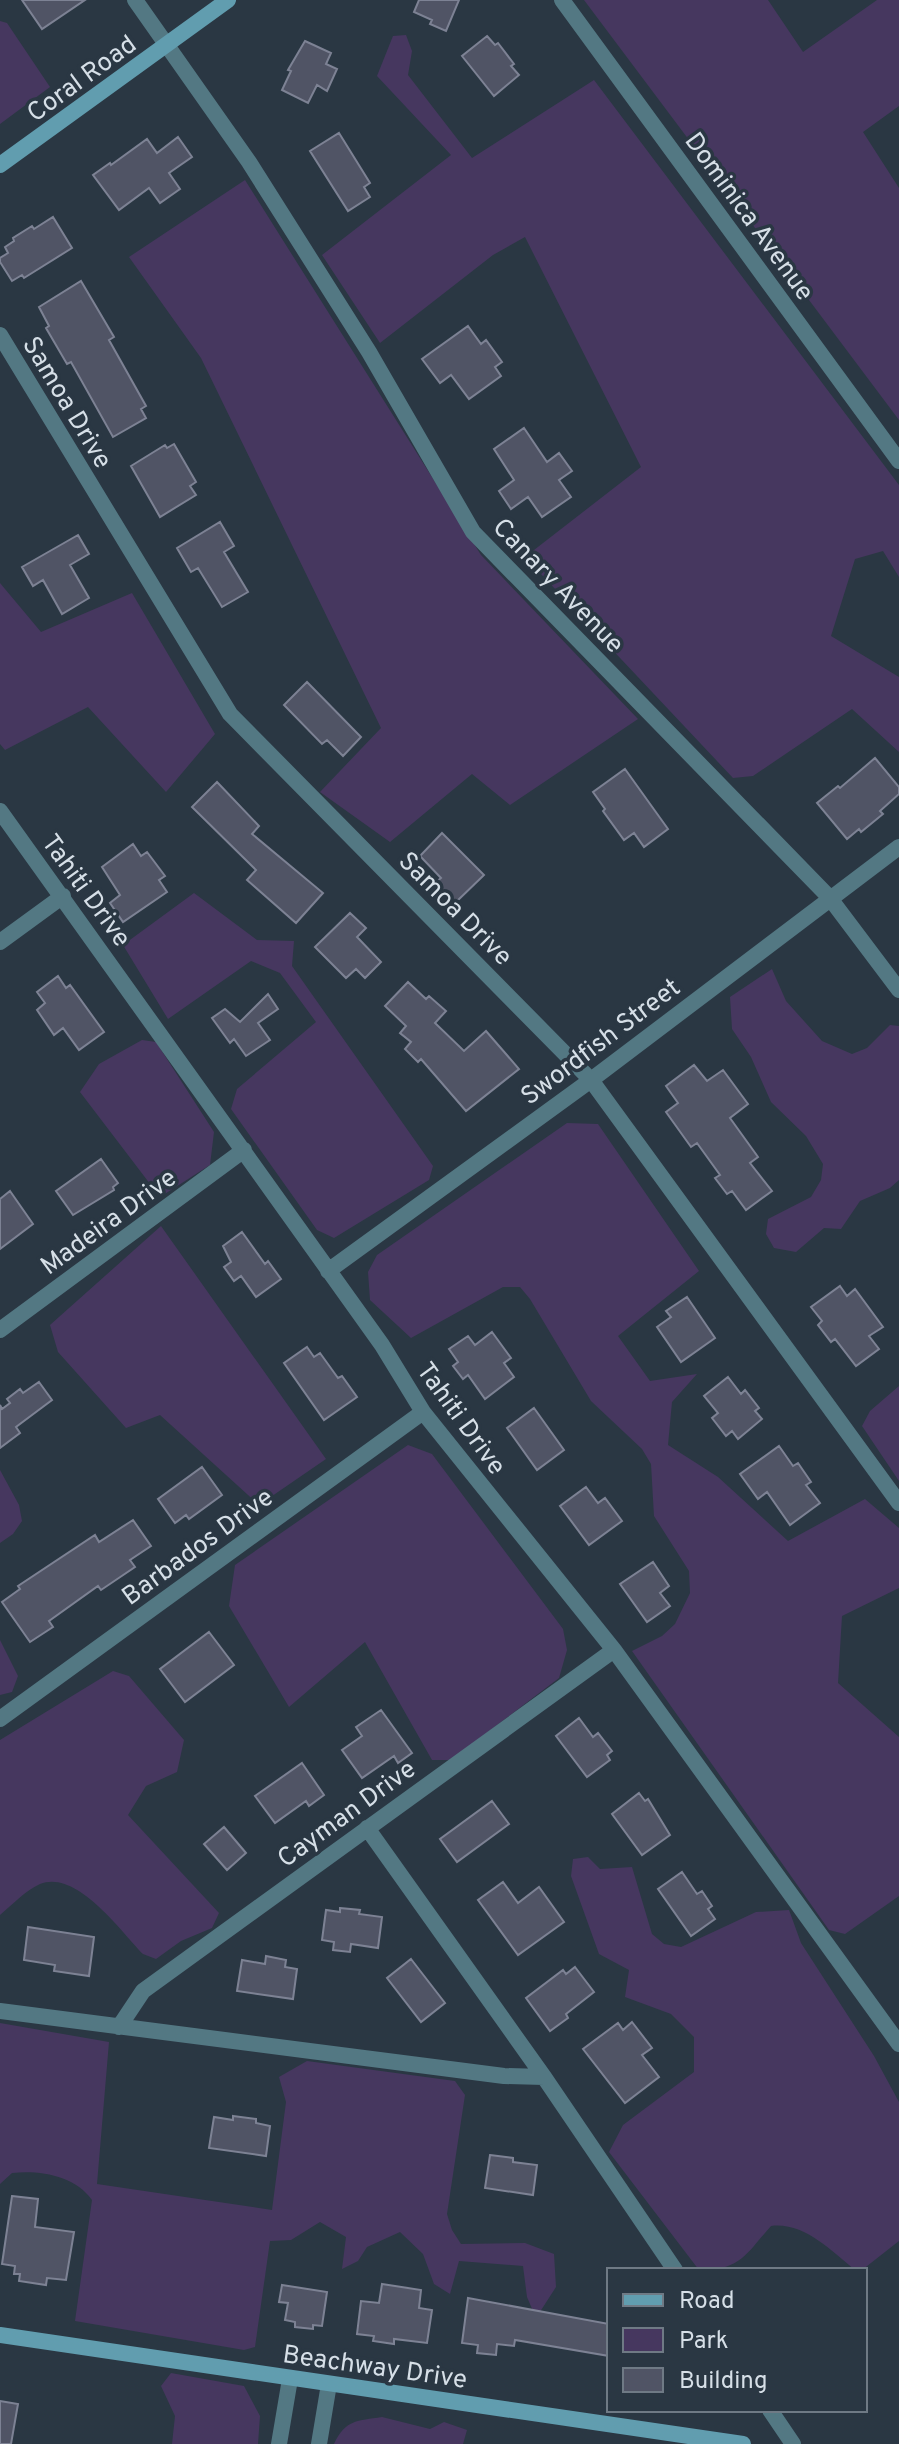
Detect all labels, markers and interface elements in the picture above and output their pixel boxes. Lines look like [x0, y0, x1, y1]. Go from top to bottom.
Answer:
street label: Coral Road [21, 29, 144, 131]
street label: Dominica Avenue [676, 127, 820, 308]
street label: Samoa Drive [14, 331, 118, 475]
street label: Canary Avenue [484, 512, 630, 661]
street label: Tahiti Drive [33, 828, 137, 955]
street label: Samoa Drive [390, 846, 518, 974]
street label: Swordfish Street [515, 972, 688, 1114]
street label: Madeira Drive [35, 1163, 184, 1284]
street label: Tahiti Drive [408, 1356, 512, 1483]
street label: Barbados Drive [116, 1482, 281, 1614]
street label: Cayman Drive [272, 1754, 423, 1876]
legend [607, 2268, 867, 2412]
text: Road [679, 2287, 735, 2317]
text: Park [679, 2327, 729, 2357]
street label: Beachway Drive [280, 2339, 469, 2398]
text: Building [679, 2367, 768, 2397]

